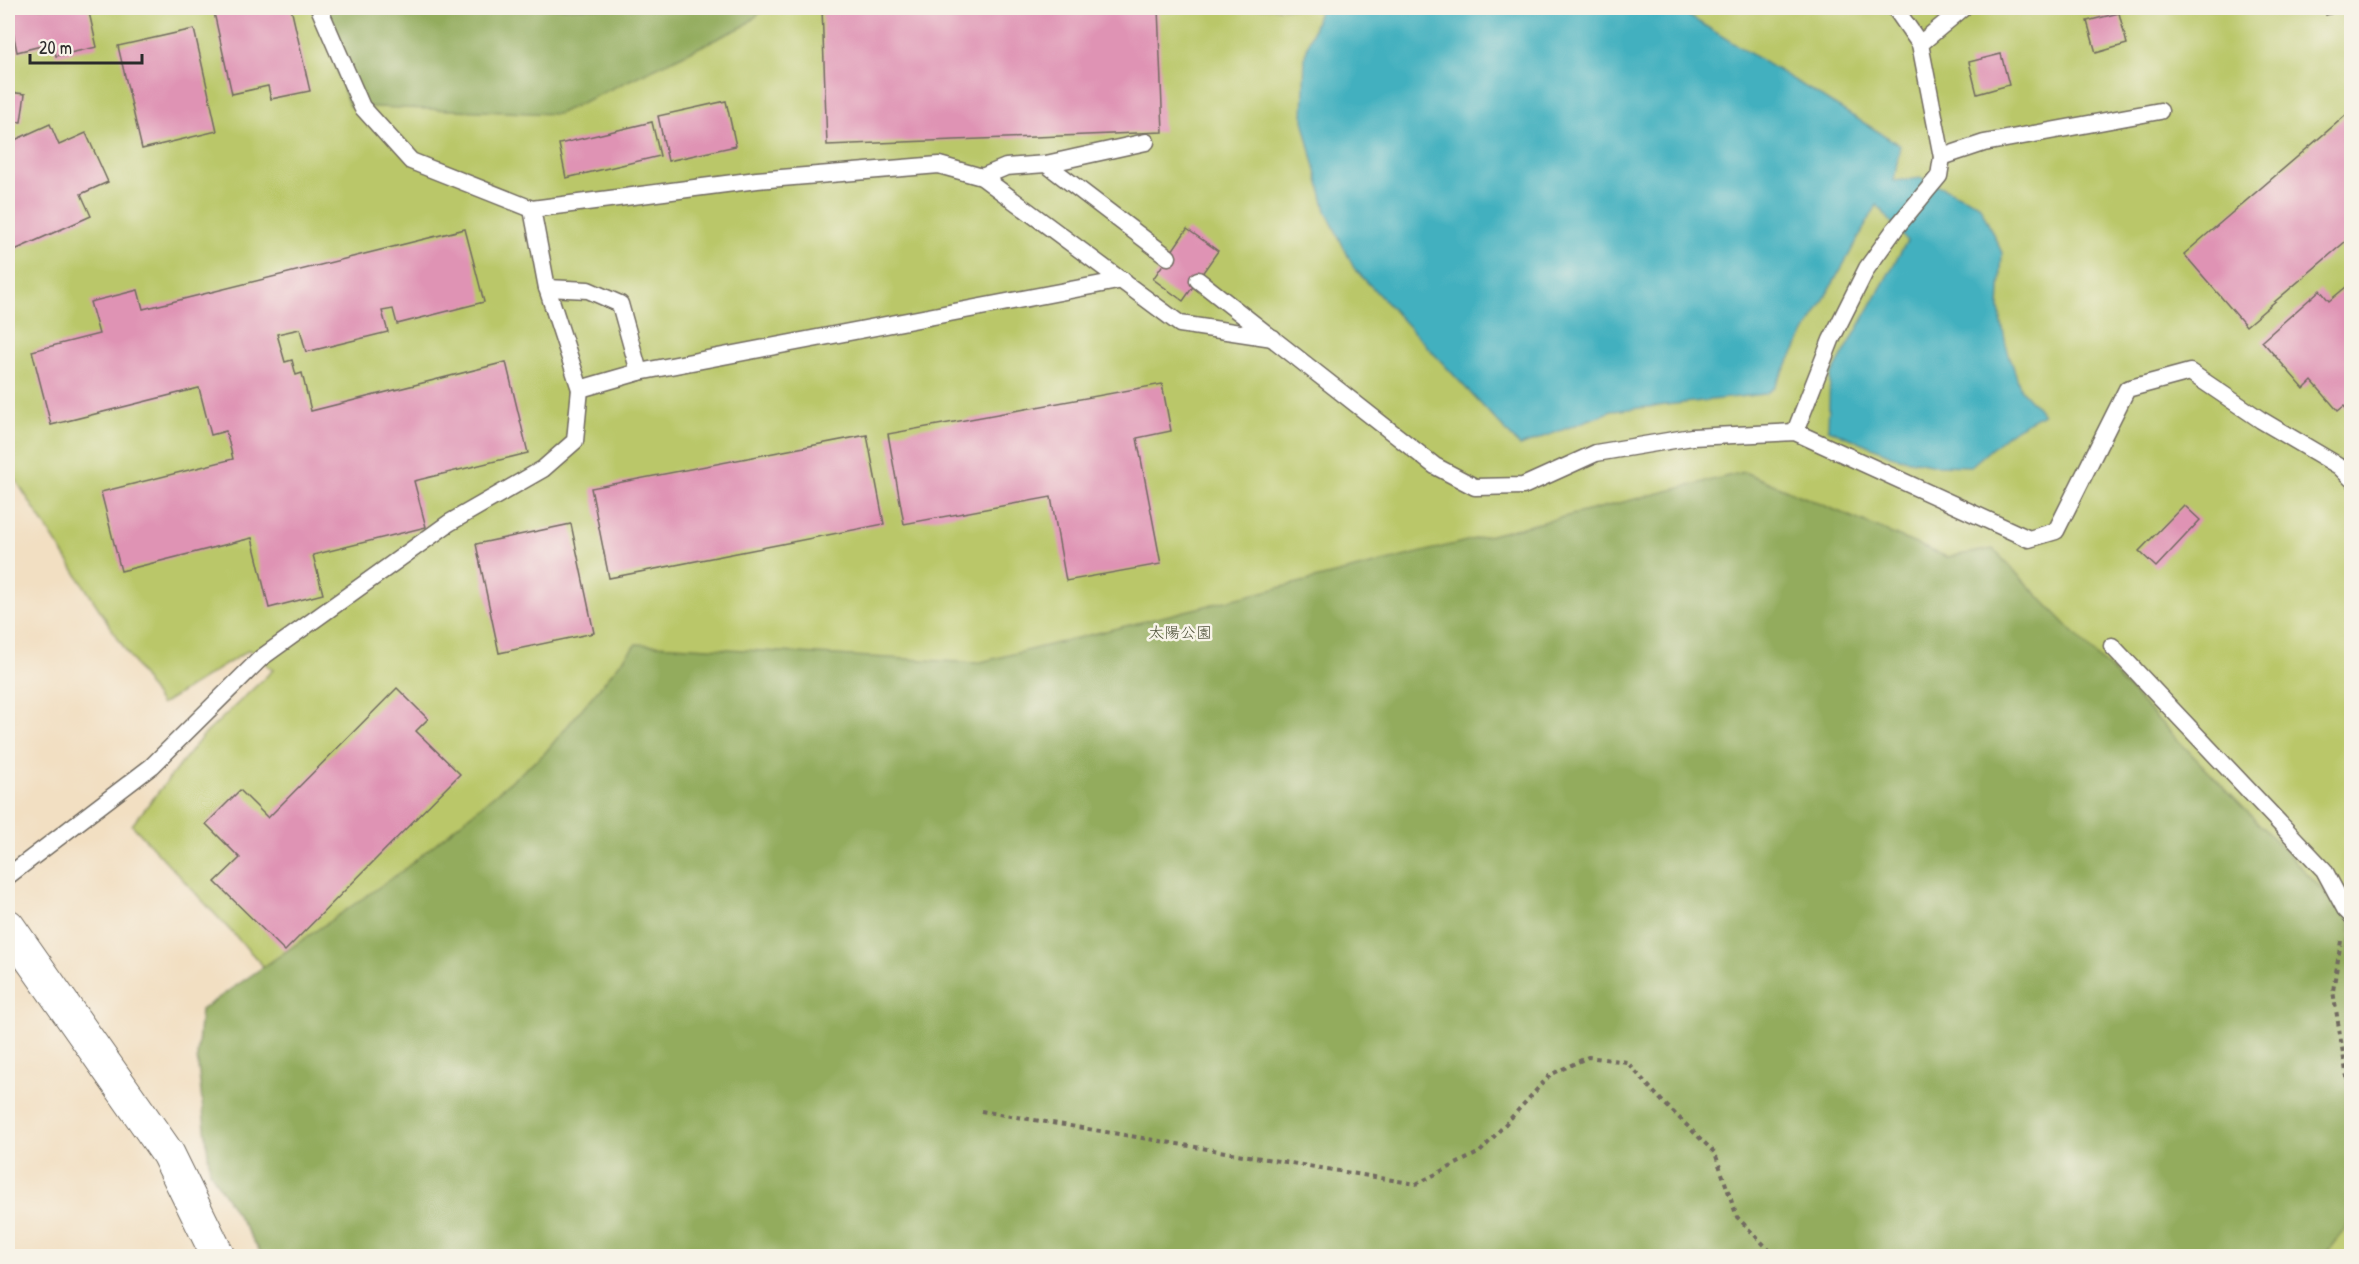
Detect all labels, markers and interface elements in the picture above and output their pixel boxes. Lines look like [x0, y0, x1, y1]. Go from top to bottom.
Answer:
scale bar [30, 27, 142, 65]
text: 20 m [39, 35, 72, 60]
park label: 太陽公園 [1148, 621, 1212, 643]

